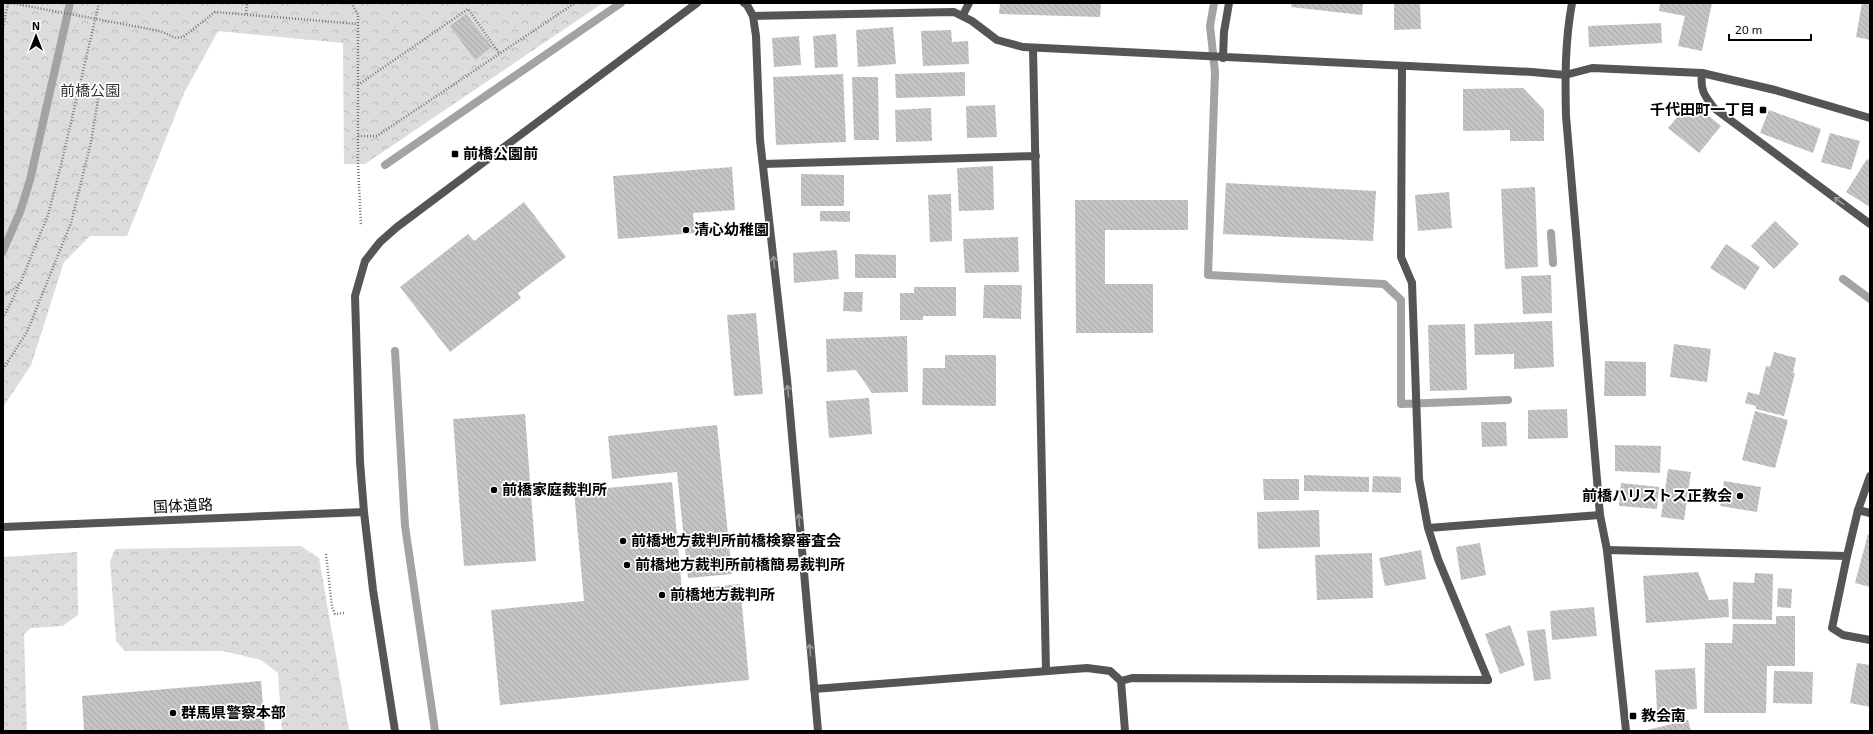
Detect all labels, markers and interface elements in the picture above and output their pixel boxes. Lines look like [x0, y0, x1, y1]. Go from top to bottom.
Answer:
north arrow [16, 16, 56, 56]
scale bar [1729, 16, 1811, 42]
text: N [32, 19, 40, 32]
text: 20 m [1735, 22, 1762, 36]
park label: 前橋公園 [60, 81, 120, 99]
place label: 千代田町一丁目 [1650, 100, 1755, 118]
marker: 千代田町一丁目 [1758, 105, 1768, 115]
place label: 前橋公園前 [463, 144, 538, 162]
marker: 前橋公園前 [450, 149, 460, 159]
one-way arrow [1833, 197, 1844, 205]
place label: 清心幼稚園 [694, 220, 769, 238]
marker: 清心幼稚園 [681, 225, 691, 235]
one-way arrow [770, 256, 778, 269]
one-way arrow [784, 385, 791, 398]
place label: 前橋家庭裁判所 [502, 480, 607, 498]
marker: 前橋家庭裁判所 [489, 485, 499, 495]
place label: 前橋ハリストス正教会 [1582, 486, 1732, 504]
marker: 前橋ハリストス正教会 [1735, 491, 1745, 501]
street label: 国体道路 [153, 494, 213, 516]
one-way arrow [796, 514, 803, 527]
place label: 前橋地方裁判所前橋検察審査会 [631, 531, 841, 549]
marker: 前橋地方裁判所前橋検察審査会 [618, 536, 628, 546]
place label: 前橋地方裁判所前橋簡易裁判所 [635, 555, 845, 573]
marker: 前橋地方裁判所前橋簡易裁判所 [622, 560, 632, 570]
place label: 前橋地方裁判所 [670, 585, 775, 603]
marker: 前橋地方裁判所 [657, 590, 667, 600]
one-way arrow [807, 644, 814, 657]
place label: 群馬県警察本部 [181, 703, 286, 721]
place label: 教会南 [1641, 706, 1686, 724]
marker: 群馬県警察本部 [168, 708, 178, 718]
marker: 教会南 [1628, 711, 1638, 721]

